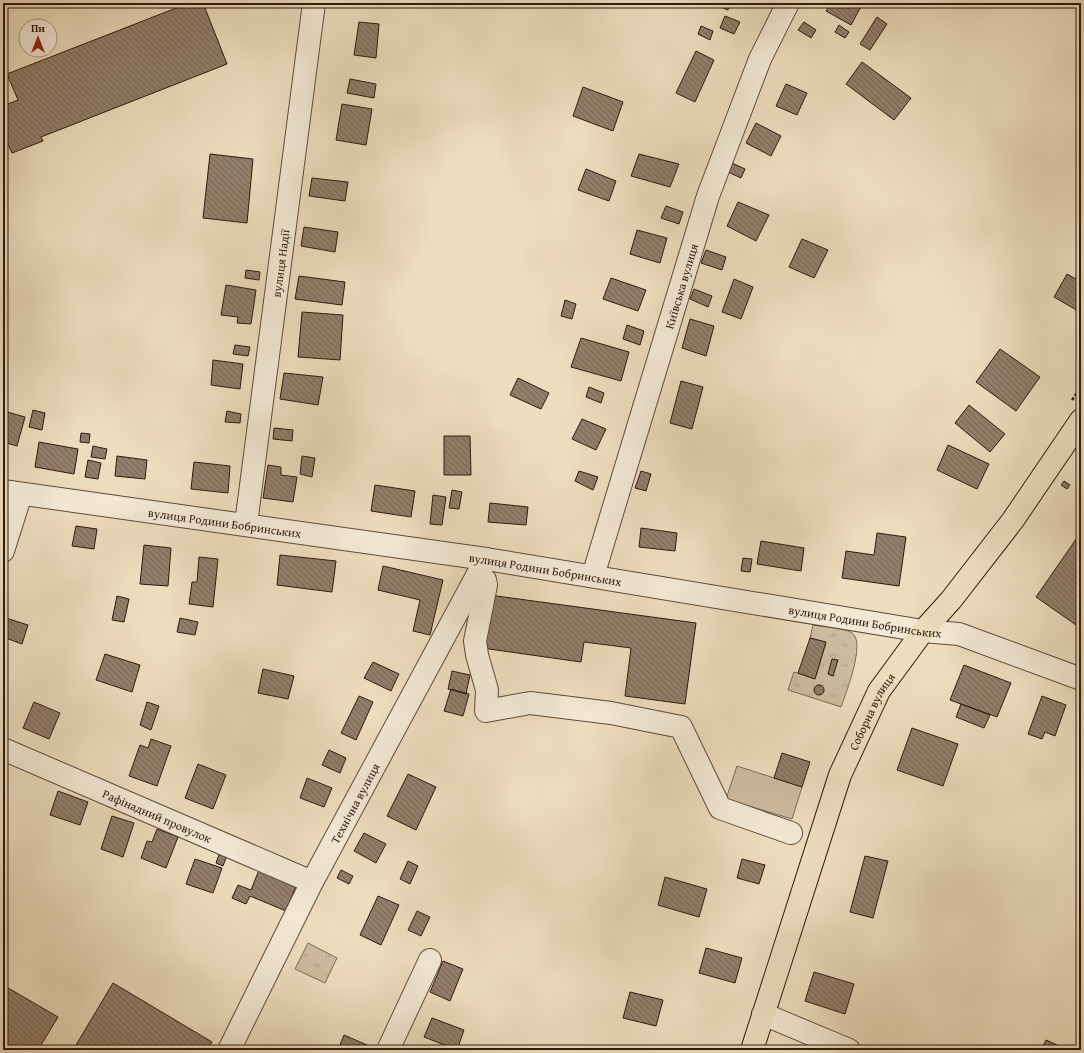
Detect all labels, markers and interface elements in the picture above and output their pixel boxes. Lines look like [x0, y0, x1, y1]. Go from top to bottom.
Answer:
north arrow [18, 18, 58, 58]
text: Пн [31, 20, 45, 36]
street label: вулиця Надії [267, 228, 293, 298]
street label: Київська вулиця [660, 241, 702, 331]
street label: вулиця Родини Бобринських [147, 503, 303, 542]
street label: вулиця Родини Бобринських [468, 548, 624, 590]
street label: вулиця Родини Бобринських [787, 601, 943, 641]
street label: Соборна вулиця [844, 669, 898, 753]
street label: Технічна вулиця [326, 760, 383, 846]
street label: Рафінадний провулок [100, 784, 215, 847]

